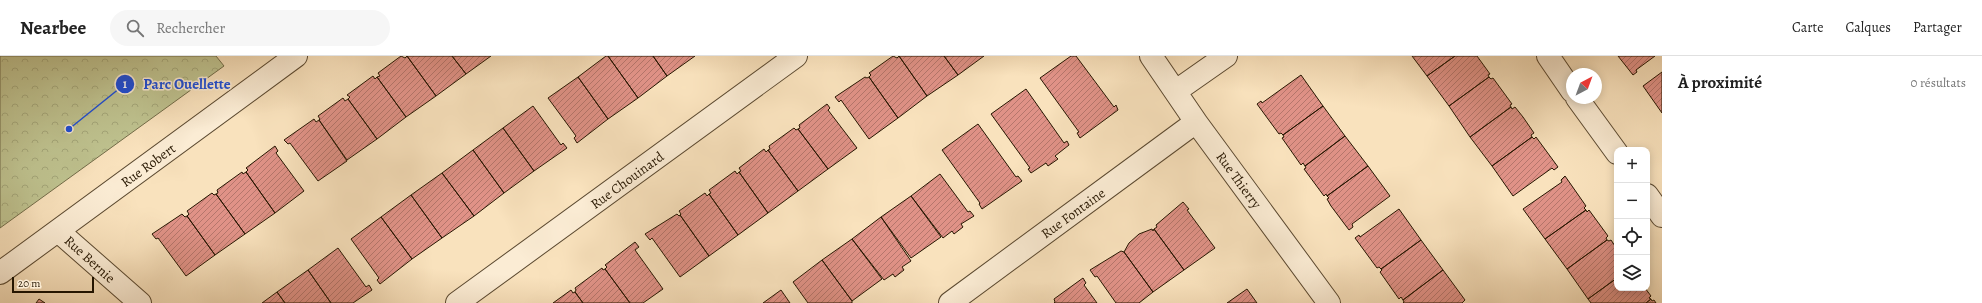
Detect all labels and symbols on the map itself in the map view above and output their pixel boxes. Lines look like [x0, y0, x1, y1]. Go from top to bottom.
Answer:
north arrow [1566, 68, 1602, 104]
callout: Parc Ouellette [115, 71, 238, 98]
text: Parc Ouellette [143, 74, 231, 94]
text: 1 [123, 76, 128, 92]
street label: Rue Robert [117, 139, 180, 192]
street label: Rue Chouinard [587, 147, 668, 213]
street label: Rue Thierry [1212, 148, 1266, 213]
street label: Rue Fontaine [1037, 184, 1109, 243]
street label: Rue Bernie [60, 231, 119, 287]
scale bar [12, 275, 94, 294]

